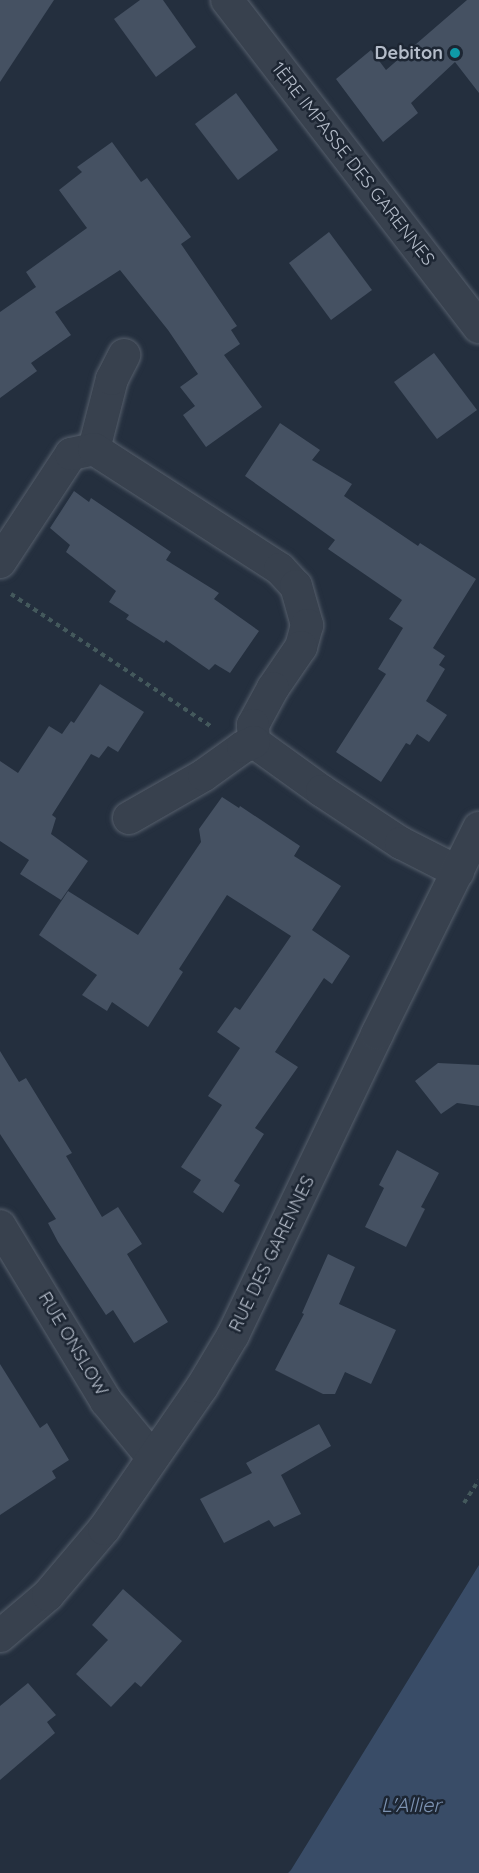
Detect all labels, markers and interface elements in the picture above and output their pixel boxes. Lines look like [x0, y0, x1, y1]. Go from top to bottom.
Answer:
place label: Debiton [375, 42, 443, 64]
marker: Debiton [448, 46, 462, 60]
street label: 1ÈRE IMPASSE DES GARENNES [267, 58, 439, 270]
street label: RUE DES GARENNES [225, 1172, 319, 1336]
street label: RUE ONSLOW [34, 1288, 112, 1400]
water label: L'Allier [381, 1792, 441, 1816]

